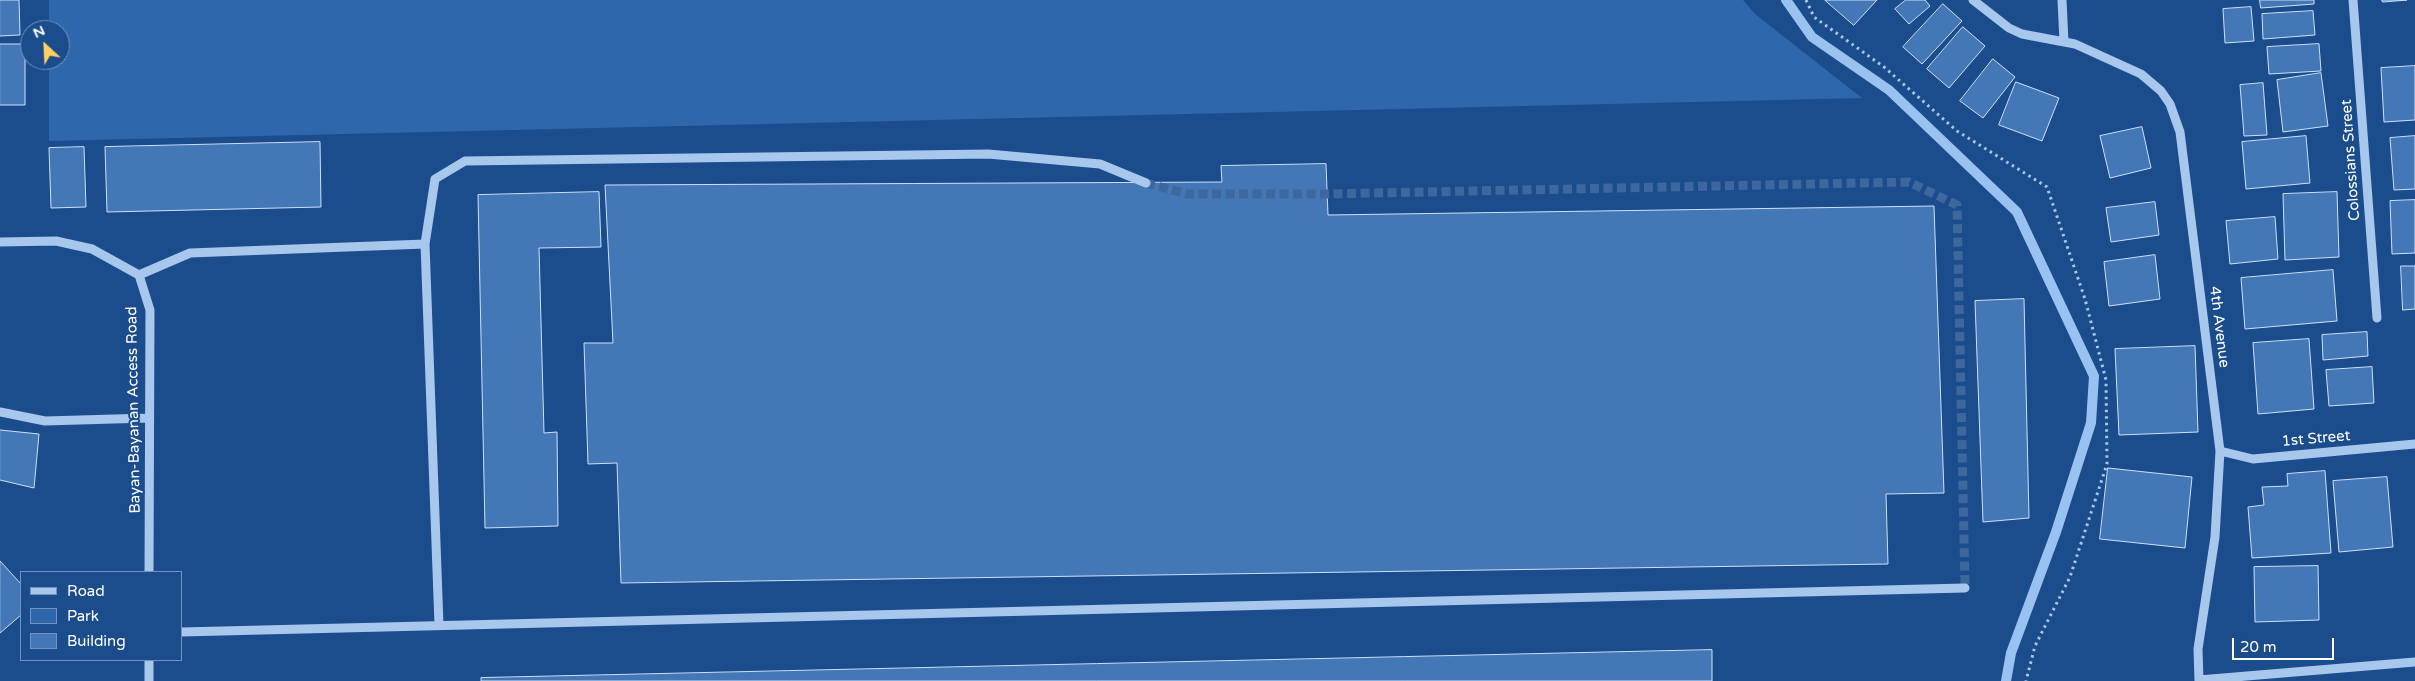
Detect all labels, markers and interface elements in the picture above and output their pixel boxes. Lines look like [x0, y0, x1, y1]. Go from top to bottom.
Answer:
north arrow [20, 20, 70, 70]
text: N [30, 22, 48, 42]
street label: Colossians Street [2338, 99, 2364, 221]
street label: 4th Avenue [2205, 285, 2233, 369]
street label: Bayan-Bayanan Access Road [123, 306, 145, 514]
street label: 1st Street [2281, 427, 2351, 451]
legend [20, 571, 182, 661]
text: Road [67, 582, 105, 600]
text: Park [67, 607, 99, 625]
scale bar [2235, 628, 2338, 660]
text: Building [67, 632, 126, 650]
text: 20 m [2240, 638, 2277, 656]

